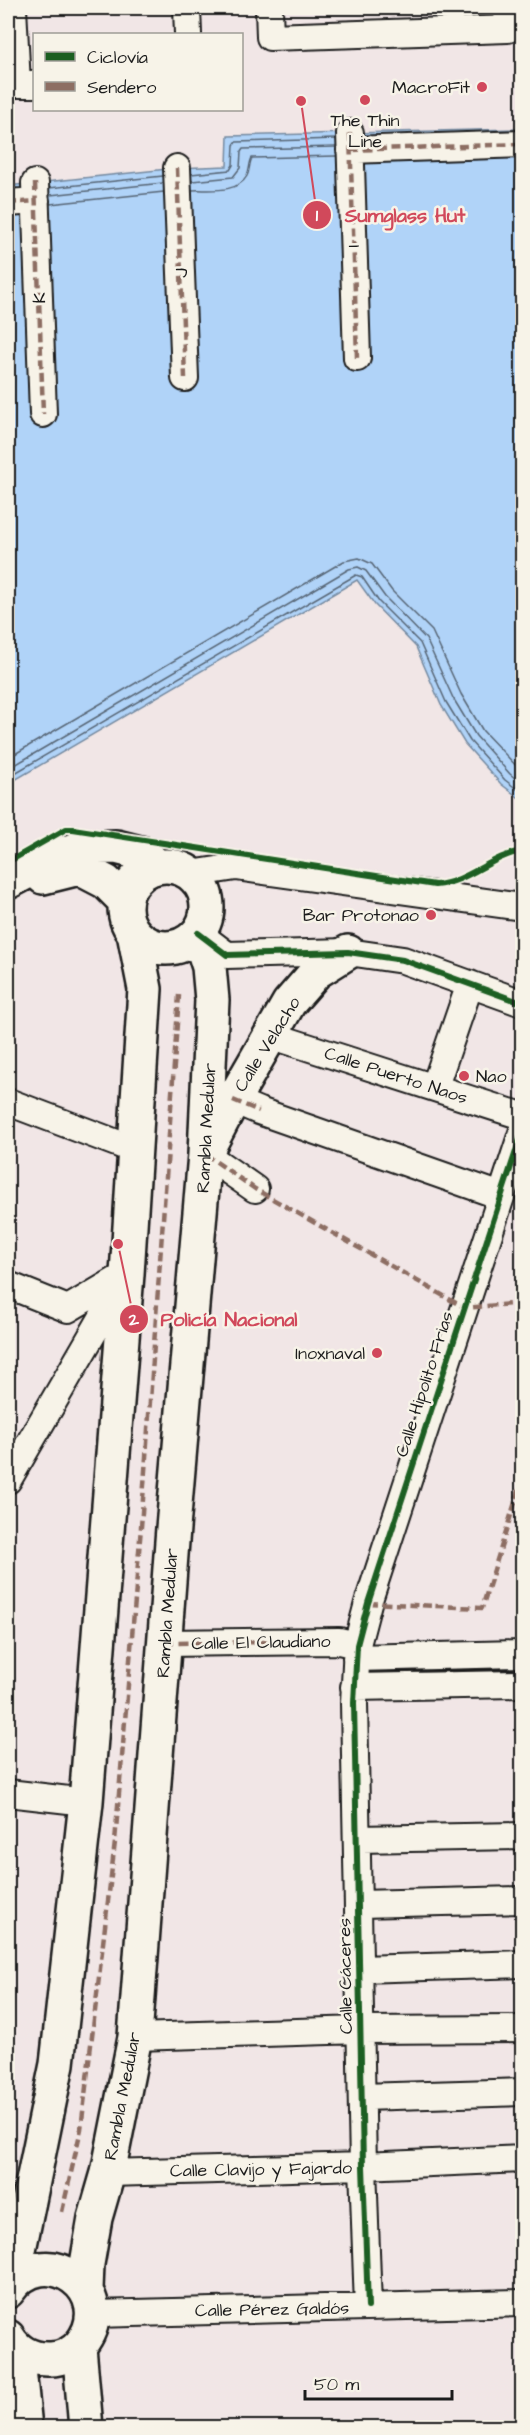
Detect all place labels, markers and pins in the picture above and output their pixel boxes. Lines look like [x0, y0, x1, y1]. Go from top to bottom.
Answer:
place label: MacroFit [392, 75, 471, 100]
marker: MacroFit [475, 80, 489, 94]
marker: The Thin Line [358, 93, 372, 107]
place label: The Thin Line [331, 108, 399, 154]
callout: Sumglass Hut [302, 196, 477, 234]
place label: Bar Protonao [303, 903, 419, 928]
marker: Bar Protonao [424, 908, 438, 922]
place label: Nao [476, 1064, 507, 1089]
marker: Nao [457, 1069, 471, 1083]
callout: Policía Nacional [119, 1300, 310, 1338]
place label: Inoxnaval [295, 1341, 365, 1366]
marker: Inoxnaval [370, 1346, 384, 1360]

